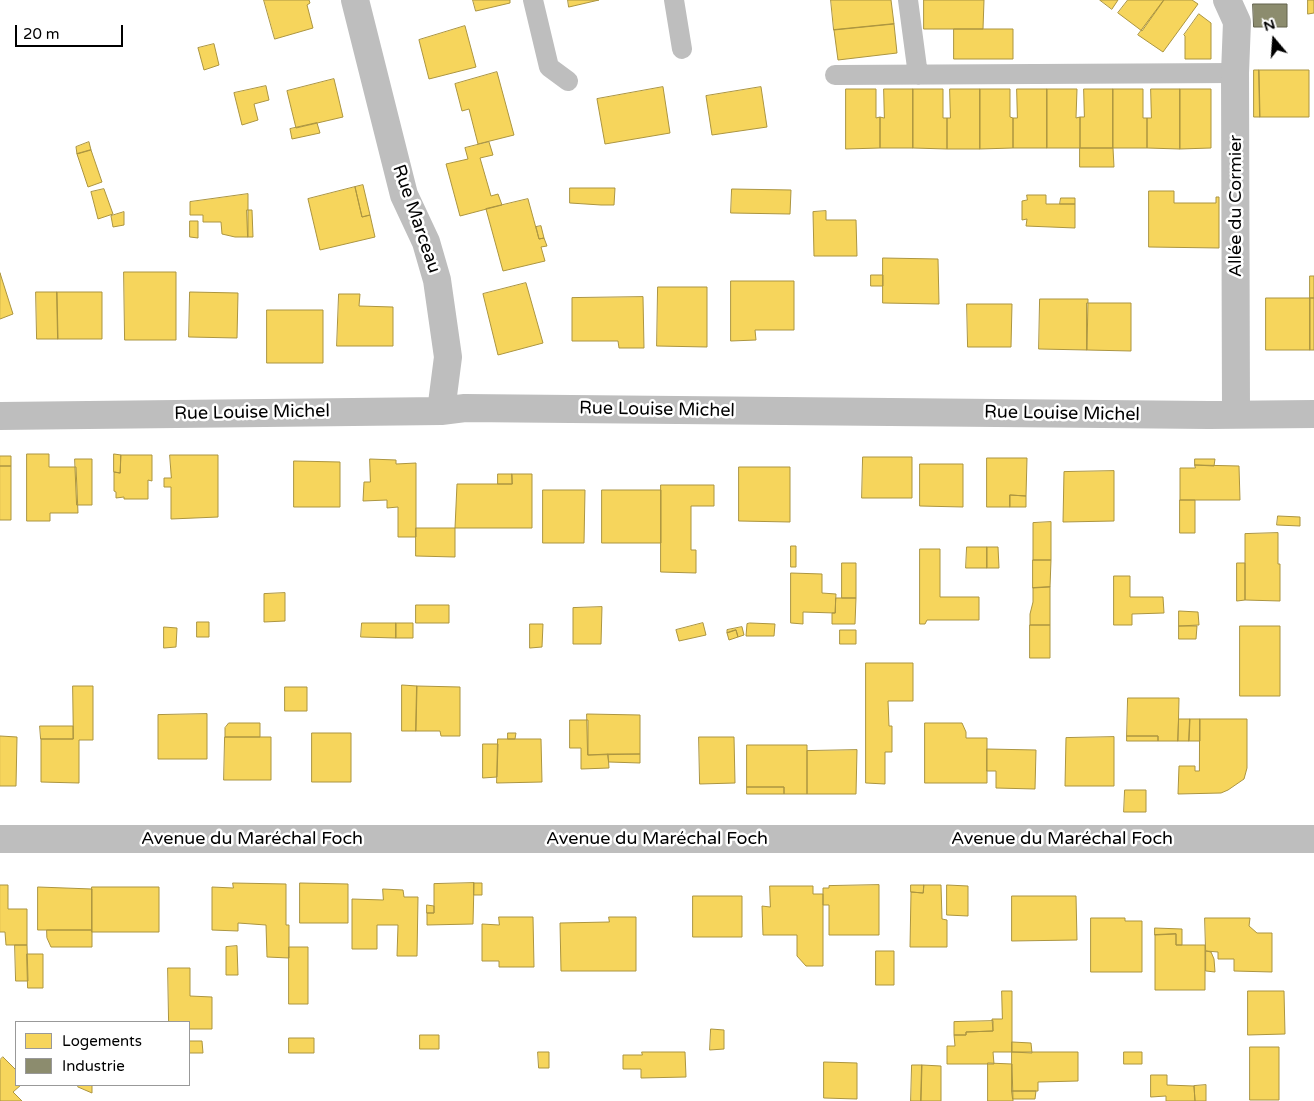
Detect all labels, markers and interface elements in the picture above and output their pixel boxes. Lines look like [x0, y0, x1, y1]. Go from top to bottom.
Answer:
scale bar [18, 15, 125, 47]
north arrow [1249, 15, 1299, 65]
text: N [1261, 15, 1277, 35]
text: 20 m [23, 25, 60, 43]
street label: Allée du Cormier [1225, 135, 1247, 277]
street label: Rue Marceau [387, 162, 445, 276]
street label: Rue Louise Michel [579, 398, 735, 422]
street label: Rue Louise Michel [174, 401, 330, 425]
street label: Rue Louise Michel [984, 402, 1140, 426]
street label: Avenue du Maréchal Foch [141, 828, 363, 850]
street label: Avenue du Maréchal Foch [546, 828, 768, 850]
street label: Avenue du Maréchal Foch [951, 828, 1173, 850]
legend [15, 1021, 190, 1086]
text: Logements [62, 1032, 142, 1050]
text: Industrie [62, 1057, 125, 1075]

